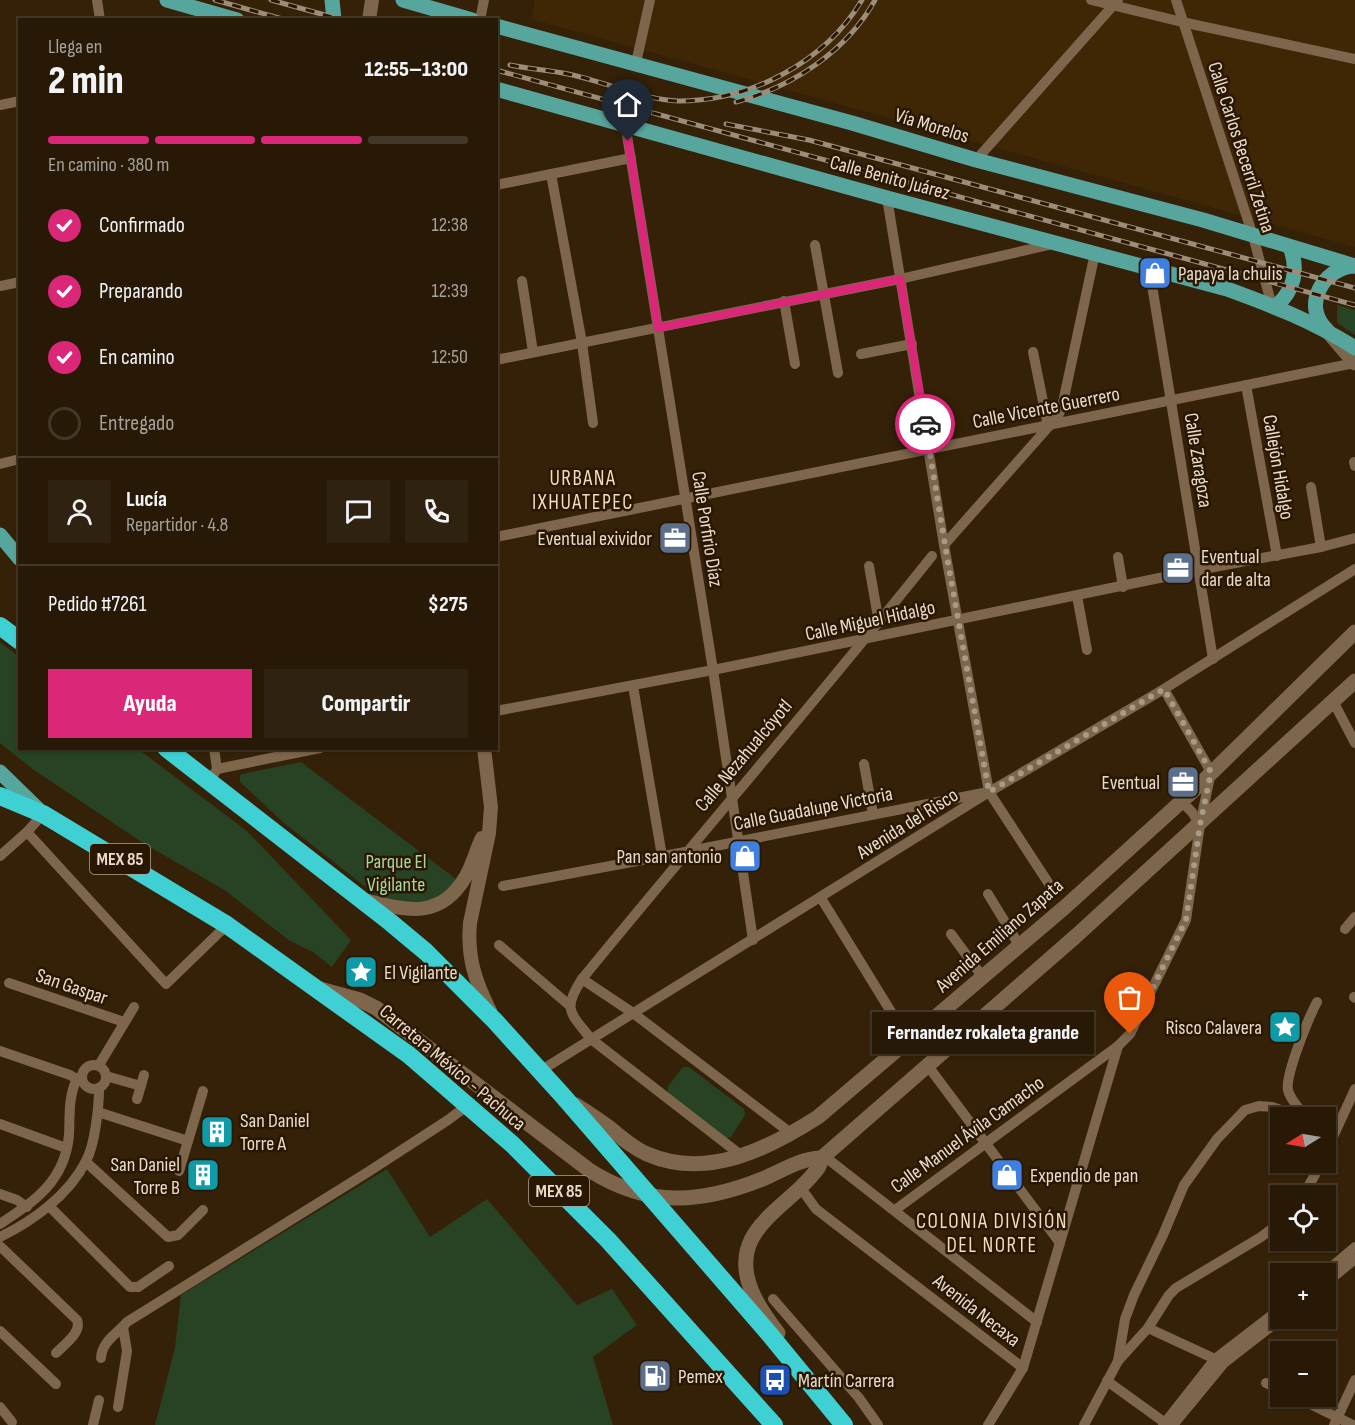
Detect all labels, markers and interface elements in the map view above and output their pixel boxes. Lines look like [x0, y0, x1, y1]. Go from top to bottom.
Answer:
text: Llega en [48, 35, 102, 59]
text: 12:55–13:00 [365, 56, 468, 83]
text: 2 min [48, 58, 124, 105]
street label: Calle Carlos Becerril Zetina [1202, 59, 1280, 236]
pin [602, 79, 653, 141]
icon: home [611, 88, 644, 121]
street label: Vía Morelos [892, 103, 972, 149]
street label: Calle Benito Juárez [827, 150, 952, 205]
text: En camino · 380 m [48, 153, 169, 177]
icon: check [48, 209, 81, 242]
text: Confirmado [99, 212, 185, 239]
text: 12:38 [432, 213, 468, 237]
shop icon: Papaya la chulis [1137, 255, 1173, 291]
place label: Papaya la chulis [1178, 262, 1283, 286]
icon: check [48, 275, 81, 308]
text: Preparando [99, 278, 183, 305]
text: 12:39 [432, 279, 468, 303]
icon: check [48, 341, 81, 374]
text: En camino [99, 344, 175, 371]
text: 12:50 [432, 345, 468, 369]
street label: Calle Vicente Guerrero [970, 382, 1122, 434]
courier [895, 394, 955, 454]
icon: car [909, 408, 942, 441]
text: Entregado [99, 410, 174, 437]
street label: Calle Zaragoza [1179, 411, 1217, 509]
street label: Callejón Hidalgo [1257, 413, 1299, 521]
district label: URBANA IXHUATEPEC [532, 466, 634, 515]
street label: Calle Porfirio Díaz [686, 470, 728, 589]
button: person [48, 480, 111, 543]
button: chat [327, 480, 390, 543]
button: phone [405, 480, 468, 543]
text: Lucía [126, 486, 167, 513]
text: Repartidor · 4.8 [126, 513, 228, 537]
office icon: Eventual exividor [657, 520, 693, 556]
place label: Eventual exividor [537, 527, 652, 551]
place label: Eventual dar de alta [1201, 545, 1271, 592]
office icon: Eventual dar de alta [1160, 550, 1196, 586]
text: Pedido #7261 [48, 591, 146, 618]
text: $275 [428, 591, 468, 618]
street label: Calle Miguel Hidalgo [803, 595, 937, 646]
button: Ayuda [48, 669, 252, 738]
button: Compartir [264, 669, 468, 738]
street label: Calle Nezahualcóyotl [690, 695, 798, 817]
office icon: Eventual [1165, 764, 1201, 800]
place label: Eventual [1102, 771, 1160, 795]
street label: Calle Guadalupe Victoria [732, 782, 895, 836]
street label: Avenida del Risco [852, 783, 963, 865]
shop icon: Pan san antonio [727, 838, 763, 874]
road number: MEX 85 [90, 844, 150, 874]
place label: Pan san antonio [617, 845, 722, 869]
park label: Parque El Vigilante [365, 850, 427, 897]
street label: Avenida Emiliano Zapata [930, 874, 1068, 998]
place icon: El Vigilante [343, 954, 379, 990]
place label: El Vigilante [384, 961, 458, 985]
street label: San Gaspar [33, 963, 111, 1010]
pin [1104, 972, 1155, 1034]
icon: bag [1113, 981, 1146, 1014]
street label: Carretera México - Pachuca [374, 1000, 530, 1136]
place icon: Risco Calavera [1267, 1009, 1303, 1045]
callout: Fernandez rokaleta grande [872, 1013, 1094, 1055]
place label: Risco Calavera [1165, 1016, 1262, 1040]
text: Fernandez rokaleta grande [887, 1021, 1079, 1045]
street label: Calle Manuel Ávila Camacho [886, 1071, 1049, 1199]
north arrow [1270, 1107, 1336, 1173]
map controls [1270, 1107, 1336, 1407]
place label: San Daniel Torre A [240, 1109, 309, 1156]
building icon: San Daniel Torre A [199, 1114, 235, 1150]
place label: San Daniel Torre B [111, 1153, 180, 1200]
building icon: San Daniel Torre B [185, 1157, 221, 1193]
shop icon: Expendio de pan [989, 1157, 1025, 1193]
place label: Expendio de pan [1030, 1164, 1138, 1188]
road number: MEX 85 [529, 1176, 589, 1206]
button: locate [1270, 1185, 1336, 1251]
district label: COLONIA DIVISIÓN DEL NORTE [916, 1209, 1068, 1258]
button: + [1270, 1263, 1336, 1329]
street label: Avenida Necaxa [927, 1269, 1025, 1352]
button: − [1270, 1341, 1336, 1407]
fuel station icon: Pemex [637, 1358, 673, 1394]
bus stop icon: Martín Carrera [757, 1362, 793, 1398]
place label: Pemex [678, 1365, 723, 1389]
place label: Martín Carrera [798, 1369, 895, 1393]

